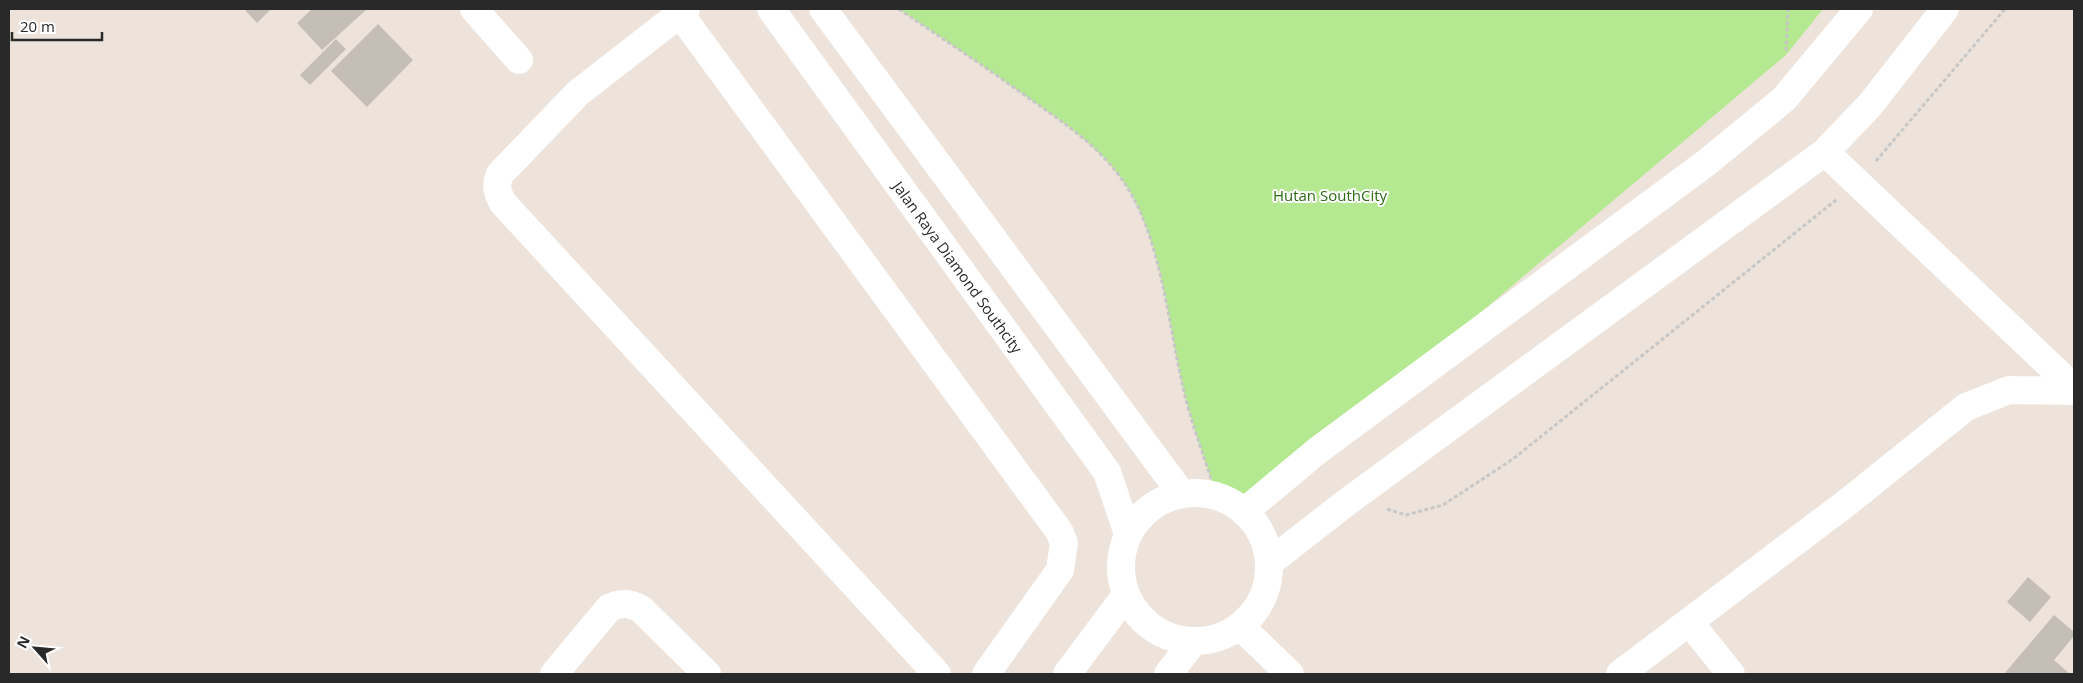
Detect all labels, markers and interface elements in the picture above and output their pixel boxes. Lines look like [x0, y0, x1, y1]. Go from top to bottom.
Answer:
scale bar [12, 10, 102, 42]
text: 20 m [20, 16, 55, 36]
street label: Jalan Raya Diamond Southcity [888, 175, 1027, 357]
park label: Hutan SouthCity [1273, 185, 1388, 205]
north arrow [10, 623, 60, 673]
text: N [12, 632, 34, 651]

